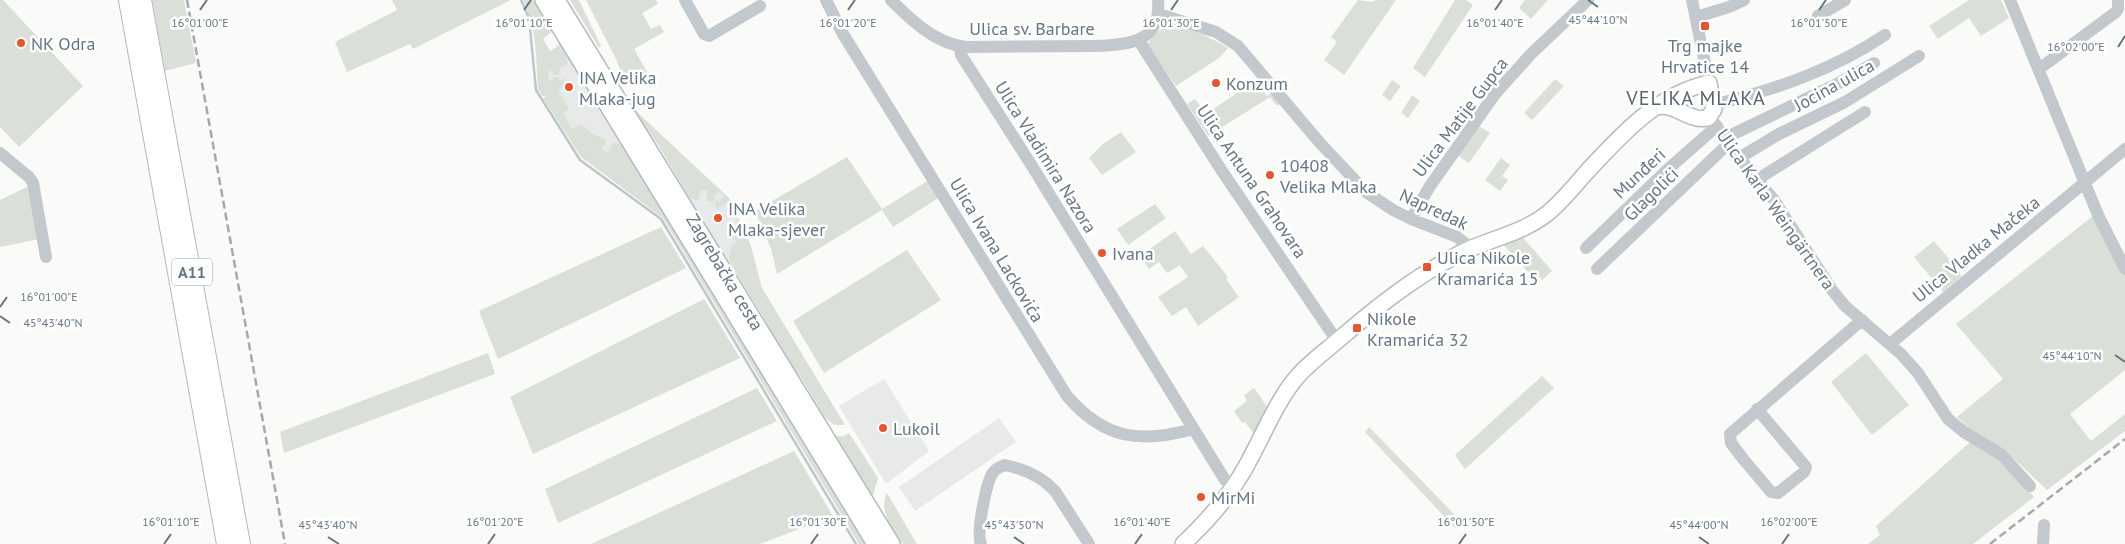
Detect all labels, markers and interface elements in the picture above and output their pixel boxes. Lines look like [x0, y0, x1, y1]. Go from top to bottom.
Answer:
text: 45°44'10"N [1568, 12, 1628, 27]
text: 16°01'00"E [171, 15, 229, 30]
text: 16°01'10"E [495, 15, 553, 30]
text: 16°01'20"E [819, 15, 877, 30]
text: 16°01'30"E [1142, 15, 1200, 30]
text: 16°01'40"E [1466, 15, 1524, 30]
text: 16°01'50"E [1790, 15, 1848, 30]
street label: Ulica sv. Barbare [969, 17, 1095, 40]
marker: Trg majke Hrvatice 14 [1699, 20, 1711, 32]
place label: NK Odra [31, 32, 95, 55]
place label: Trg majke Hrvatice 14 [1661, 34, 1749, 78]
marker: NK Odra [15, 37, 27, 49]
text: 16°02'00"E [2047, 39, 2105, 54]
street label: Ulica Matije Gupca [1407, 53, 1513, 181]
street label: Jocina ulica [1789, 54, 1878, 117]
place label: INA Velika Mlaka-jug [579, 66, 656, 110]
place label: Konzum [1226, 72, 1288, 95]
street label: Ulica Vladimira Nazora [990, 77, 1102, 237]
marker: Konzum [1210, 77, 1222, 89]
marker: INA Velika Mlaka-jug [563, 81, 575, 93]
district label: VELIKA MLAKA [1625, 85, 1766, 111]
street label: Ulica Antuna Grahovara [1192, 100, 1312, 262]
street label: Ulica Karla Weingärtnera [1712, 124, 1840, 294]
street label: Munđeri [1608, 143, 1670, 203]
place label: 10408 Velika Mlaka [1279, 154, 1377, 198]
street label: Glagolići [1619, 162, 1683, 226]
marker: 10408 Velika Mlaka [1264, 169, 1276, 181]
street label: Ulica Ivana Lackovića [945, 174, 1049, 326]
street label: Napredak [1396, 183, 1472, 235]
street label: Ulica Vladka Mačeka [1908, 191, 2044, 307]
place label: INA Velika Mlaka-sjever [728, 197, 825, 241]
street label: Zagrebačka cesta [681, 210, 769, 334]
marker: INA Velika Mlaka-sjever [712, 212, 724, 224]
place label: Ivana [1112, 242, 1154, 265]
place label: Ulica Nikole Kramarića 15 [1437, 246, 1538, 290]
marker: Ivana [1096, 247, 1108, 259]
road number: A11 [172, 258, 212, 286]
marker: Ulica Nikole Kramarića 15 [1421, 261, 1433, 273]
text: 16°01'00"E [20, 289, 78, 304]
place label: Nikole Kramarića 32 [1367, 307, 1468, 351]
text: 45°43'40"N [23, 315, 83, 330]
marker: Nikole Kramarića 32 [1351, 322, 1363, 334]
text: 45°44'10"N [2042, 348, 2102, 363]
place label: Lukoil [893, 417, 941, 440]
marker: Lukoil [877, 422, 889, 434]
place label: MirMi [1211, 486, 1255, 509]
marker: MirMi [1195, 491, 1207, 503]
text: 16°01'10"E [142, 514, 200, 529]
text: 16°01'20"E [466, 514, 524, 529]
text: 16°01'30"E [789, 514, 847, 529]
text: 16°01'40"E [1113, 514, 1171, 529]
text: 16°01'50"E [1437, 514, 1495, 529]
text: 16°02'00"E [1760, 514, 1818, 529]
text: 45°43'40"N [298, 517, 358, 532]
text: 45°43'50"N [984, 517, 1044, 532]
text: 45°44'00"N [1669, 517, 1729, 532]

